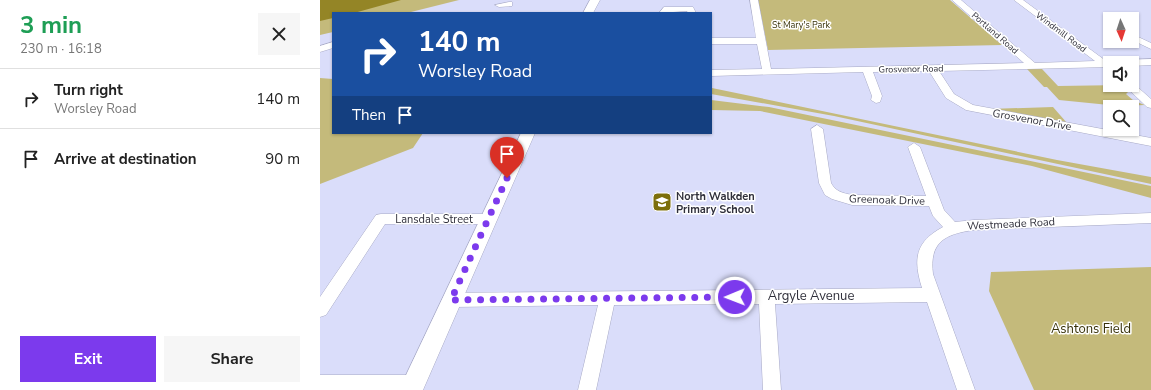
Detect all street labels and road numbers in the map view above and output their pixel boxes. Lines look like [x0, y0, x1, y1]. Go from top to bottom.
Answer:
street label: Portland Road [969, 9, 1021, 57]
street label: Windmill Road [1033, 9, 1089, 55]
street label: Grosvenor Road [878, 62, 944, 76]
street label: Grosvenor Drive [991, 106, 1073, 134]
street label: Greenoak Drive [849, 191, 925, 209]
street label: Lansdale Street [395, 212, 473, 227]
street label: Westmeade Road [967, 214, 1055, 234]
street label: Argyle Avenue [768, 287, 854, 305]

